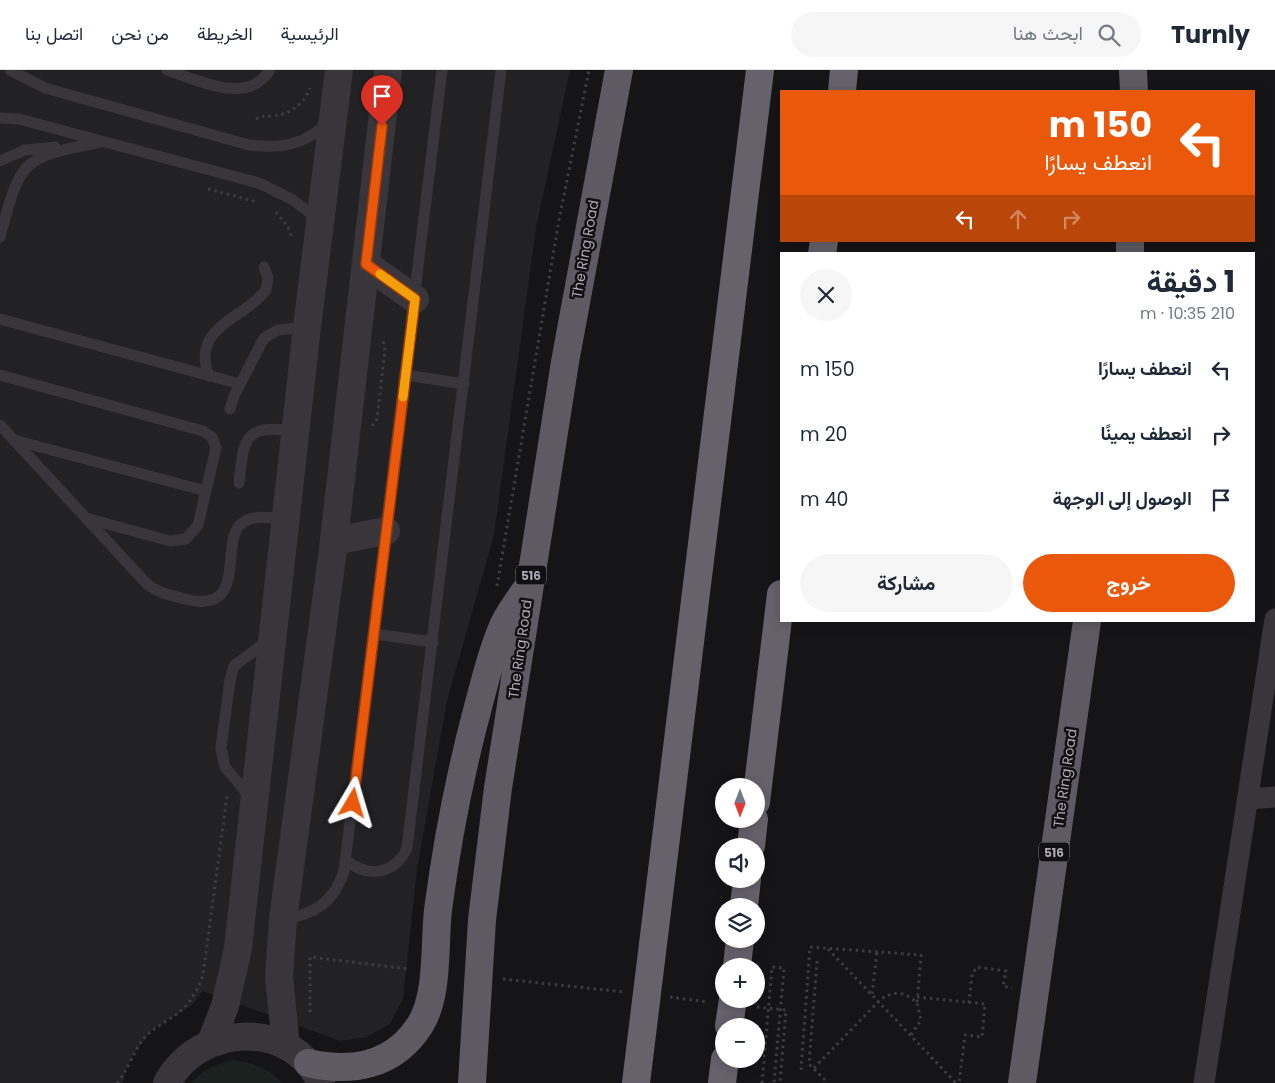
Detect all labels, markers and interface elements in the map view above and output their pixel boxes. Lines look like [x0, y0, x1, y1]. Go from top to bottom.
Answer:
search box [791, 12, 1141, 57]
text: Turnly [1171, 18, 1250, 51]
text: ابحث هنا [1013, 20, 1083, 47]
text: اتصل بنا [25, 21, 83, 46]
text: من نحن [111, 21, 169, 46]
text: الخريطة [197, 21, 253, 46]
text: الرئيسية [281, 21, 339, 46]
icon: search [1095, 21, 1123, 49]
pin [361, 75, 403, 126]
icon: arrive [368, 82, 396, 110]
text: 150 m [1049, 100, 1152, 149]
icon: left [1170, 110, 1235, 175]
text: انعطف يسارًا [1045, 147, 1152, 178]
street label: The Ring Road [567, 198, 603, 300]
icon: left [951, 205, 979, 233]
icon: ahead [1004, 205, 1032, 233]
icon: right [1057, 205, 1085, 233]
text: 1 دقيقة [1147, 260, 1235, 303]
button: close [800, 269, 852, 321]
text: 210 m · 10:35 [1140, 302, 1235, 325]
text: انعطف يسارًا [1098, 355, 1192, 382]
text: 150 m [800, 356, 855, 383]
icon: left [1207, 356, 1235, 384]
text: انعطف يمينًا [1100, 420, 1192, 447]
text: 20 m [800, 421, 848, 448]
icon: right [1207, 421, 1235, 449]
text: الوصول إلى الوجهة [1053, 485, 1192, 512]
text: 40 m [800, 486, 849, 513]
icon: arrive [1207, 486, 1235, 514]
button: مشاركة [800, 554, 1013, 612]
button: خروج [1023, 554, 1235, 612]
road number: 516 [516, 566, 546, 584]
street label: The Ring Road [503, 598, 537, 700]
street label: The Ring Road [1048, 727, 1082, 829]
position arrow [326, 776, 378, 828]
north arrow [715, 778, 765, 828]
map controls [715, 778, 765, 1068]
button: sound [715, 838, 765, 888]
road number: 516 [1039, 842, 1069, 862]
button: layers [715, 898, 765, 948]
button: + [715, 958, 765, 1008]
button: − [715, 1018, 765, 1068]

